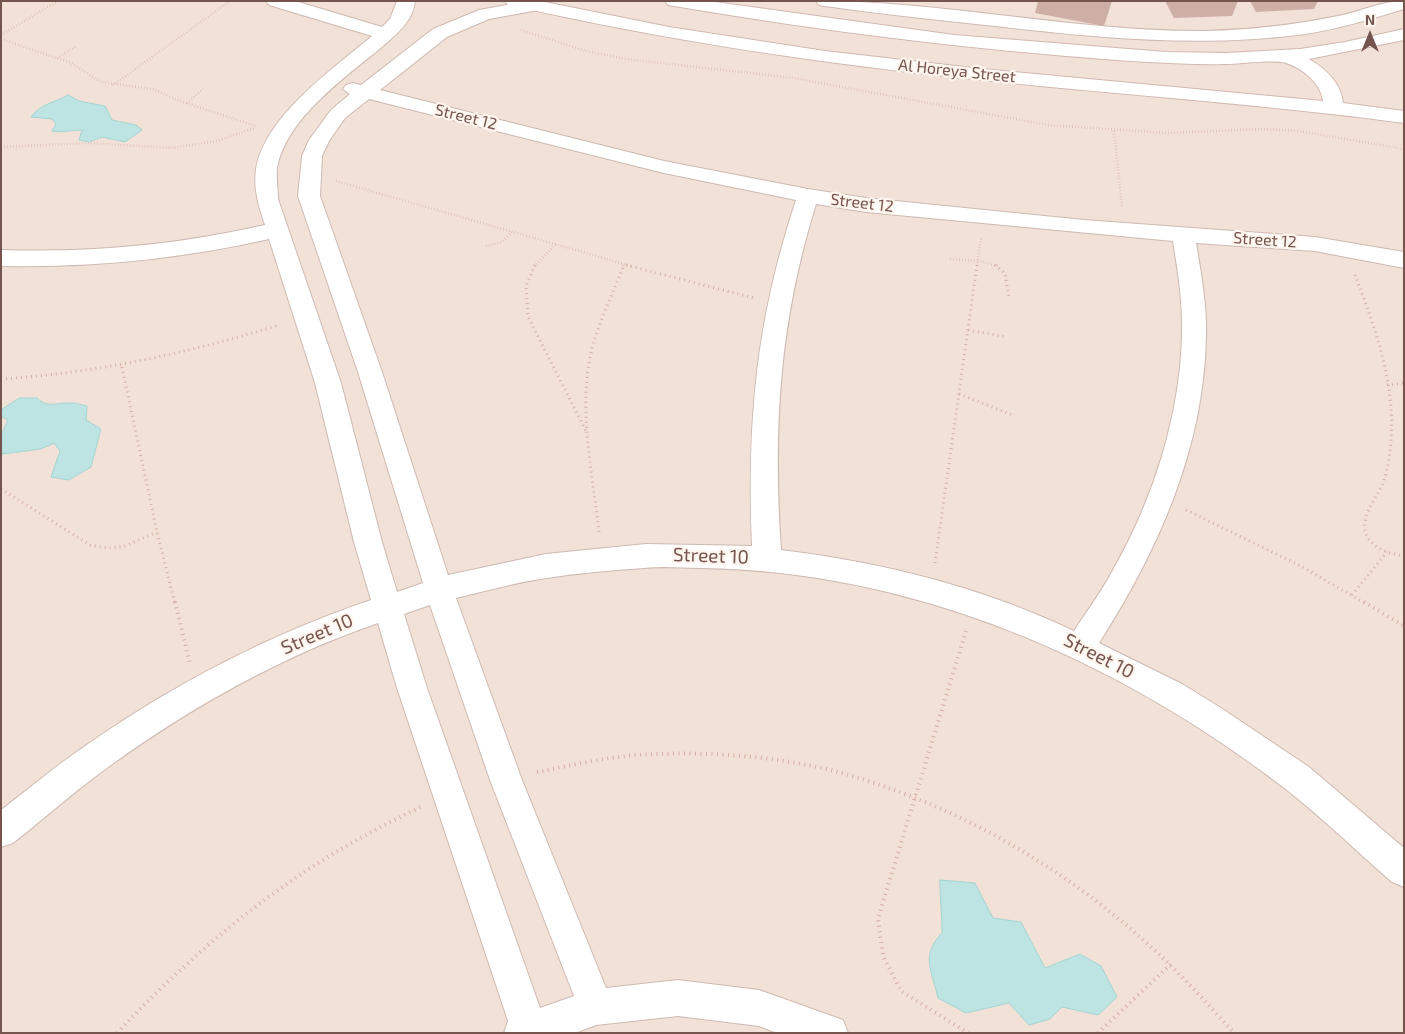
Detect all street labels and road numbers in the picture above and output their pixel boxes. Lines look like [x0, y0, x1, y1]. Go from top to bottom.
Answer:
street label: Al Horeya Street [897, 55, 1017, 87]
street label: Street 12 [433, 100, 499, 134]
street label: Street 12 [829, 190, 895, 216]
street label: Street 12 [1233, 228, 1297, 252]
street label: Street 10 [673, 543, 749, 569]
street label: Street 10 [278, 609, 356, 659]
street label: Street 10 [1060, 629, 1138, 683]

